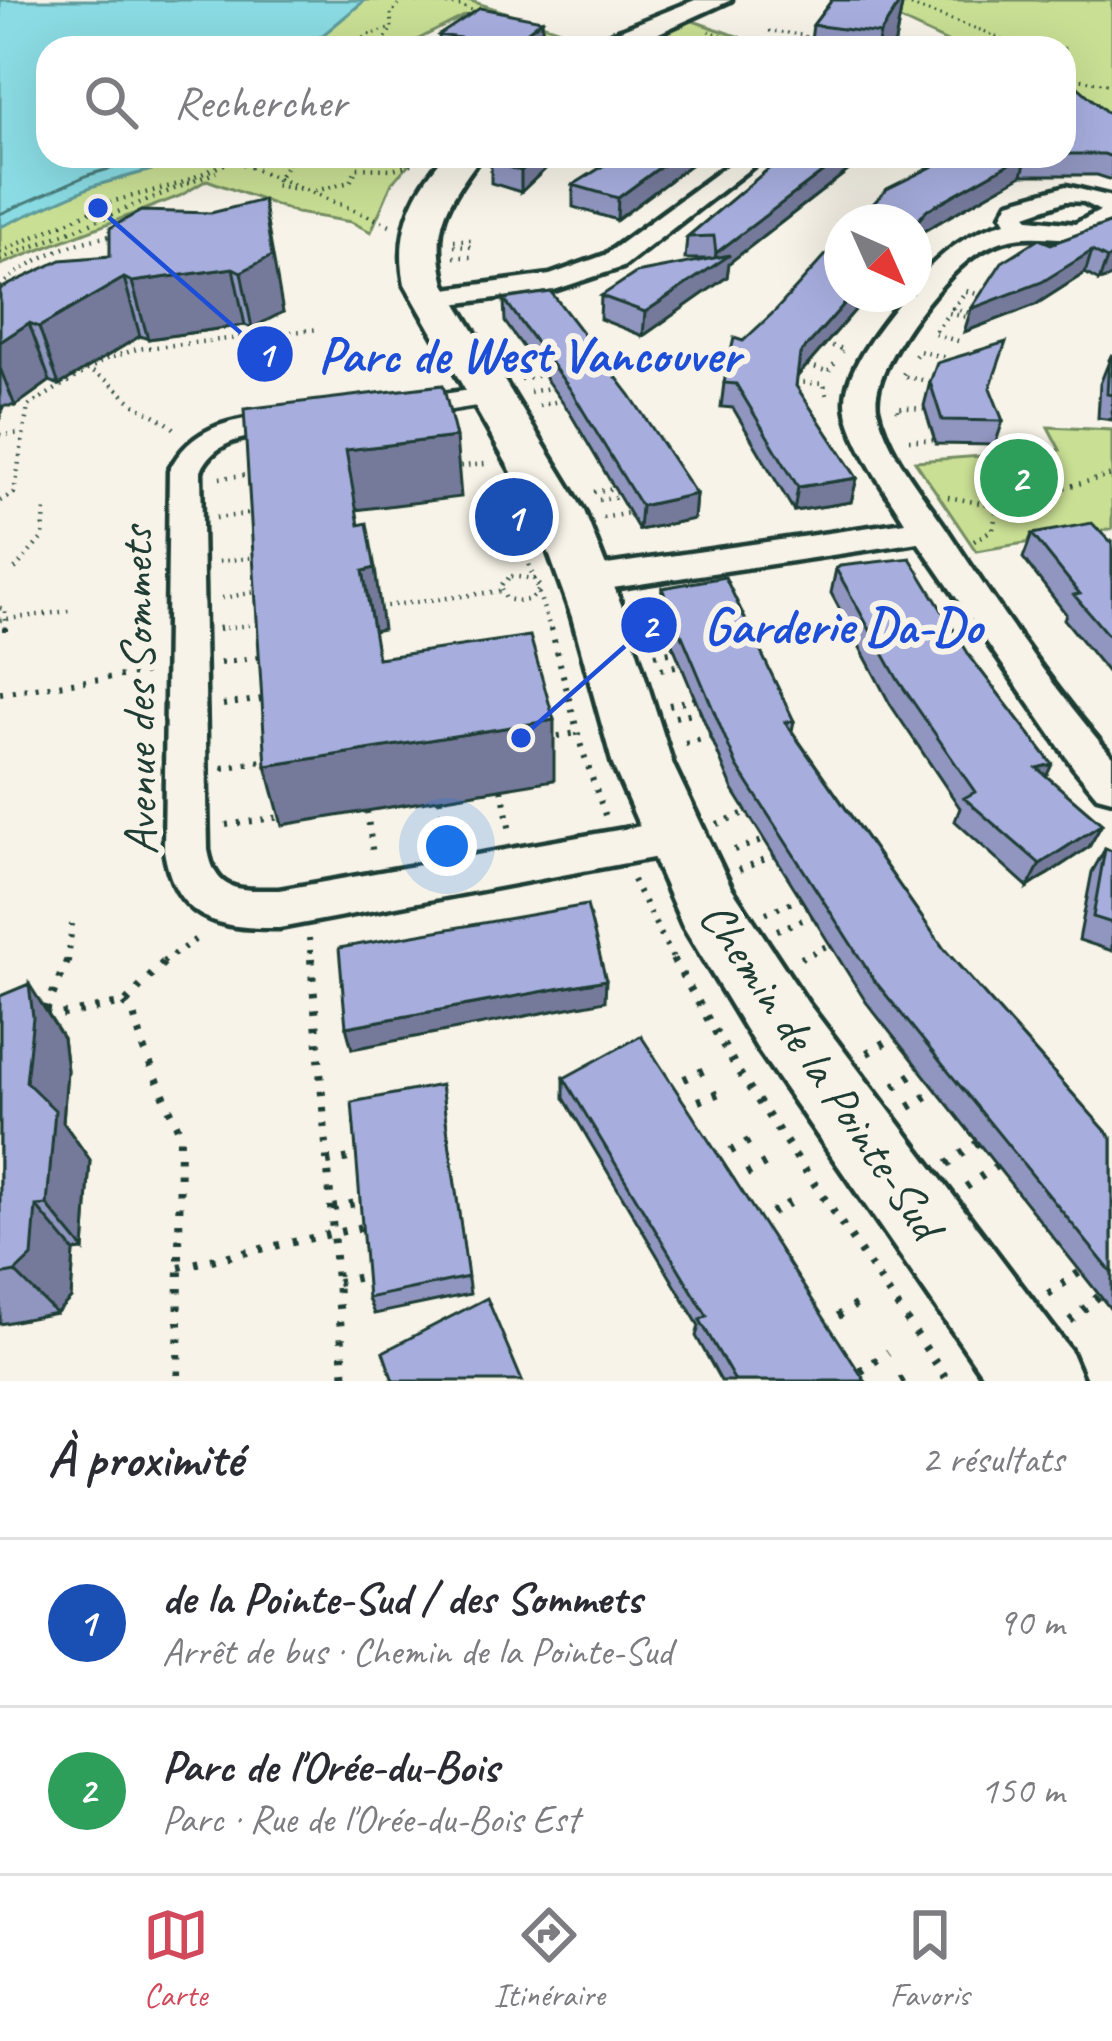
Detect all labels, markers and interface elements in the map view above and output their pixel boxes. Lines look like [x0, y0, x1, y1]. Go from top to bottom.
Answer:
search box [36, 36, 1076, 168]
icon: search [78, 69, 144, 135]
text: Rechercher [174, 74, 347, 131]
north arrow [824, 204, 932, 312]
callout: Parc de West Vancouver [235, 310, 764, 397]
text: Parc de West Vancouver [318, 323, 745, 387]
text: 1 [257, 331, 277, 377]
pin: 2 [980, 433, 1058, 523]
pin: 1 [475, 472, 553, 562]
street label: Avenue des Sommets [105, 522, 171, 856]
callout: Garderie Da-Do [619, 581, 1007, 668]
text: Garderie Da-Do [704, 594, 986, 658]
text: 2 [641, 603, 661, 649]
your location [417, 816, 477, 876]
street label: Chemin de la Pointe-Sud [686, 890, 960, 1255]
text: À proximité [48, 1427, 242, 1491]
text: 2 résultats [921, 1435, 1064, 1484]
text: de la Pointe-Sud / des Sommets [162, 1570, 641, 1627]
text: 1 [78, 1598, 96, 1647]
text: 90 m [998, 1598, 1064, 1647]
text: Arrêt de bus · Chemin de la Pointe-Sud [162, 1627, 672, 1676]
text: Parc de l'Orée-du-Bois [162, 1738, 499, 1795]
text: 2 [78, 1766, 96, 1815]
text: 150 m [980, 1766, 1064, 1815]
text: Parc · Rue de l'Orée-du-Bois Est [162, 1795, 579, 1844]
tab: Carte [143, 1902, 209, 2016]
tab: Itinéraire [494, 1902, 605, 2016]
tab: Favoris [890, 1902, 969, 2016]

